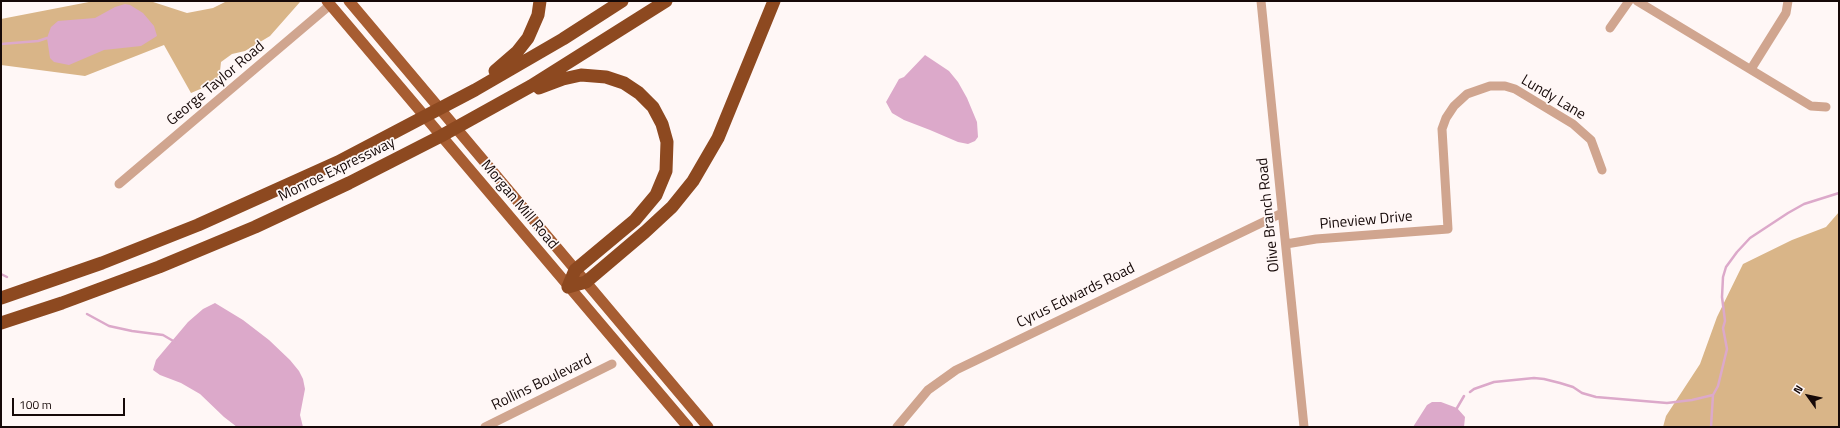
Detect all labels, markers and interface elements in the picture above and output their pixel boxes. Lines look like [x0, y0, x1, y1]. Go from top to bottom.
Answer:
street label: George Taylor Road [163, 38, 269, 130]
street label: Lundy Lane [1518, 72, 1588, 124]
street label: Monroe Expressway [276, 134, 398, 206]
street label: Morgan Mill Road [477, 157, 561, 253]
street label: Olive Branch Road [1254, 157, 1284, 273]
street label: Pineview Drive [1319, 208, 1413, 234]
street label: Cyrus Edwards Road [1014, 260, 1138, 332]
street label: Rollins Boulevard [489, 351, 595, 415]
north arrow [1788, 376, 1828, 416]
text: N [1789, 382, 1807, 397]
scale bar [14, 390, 127, 416]
text: 100 m [19, 395, 52, 414]

